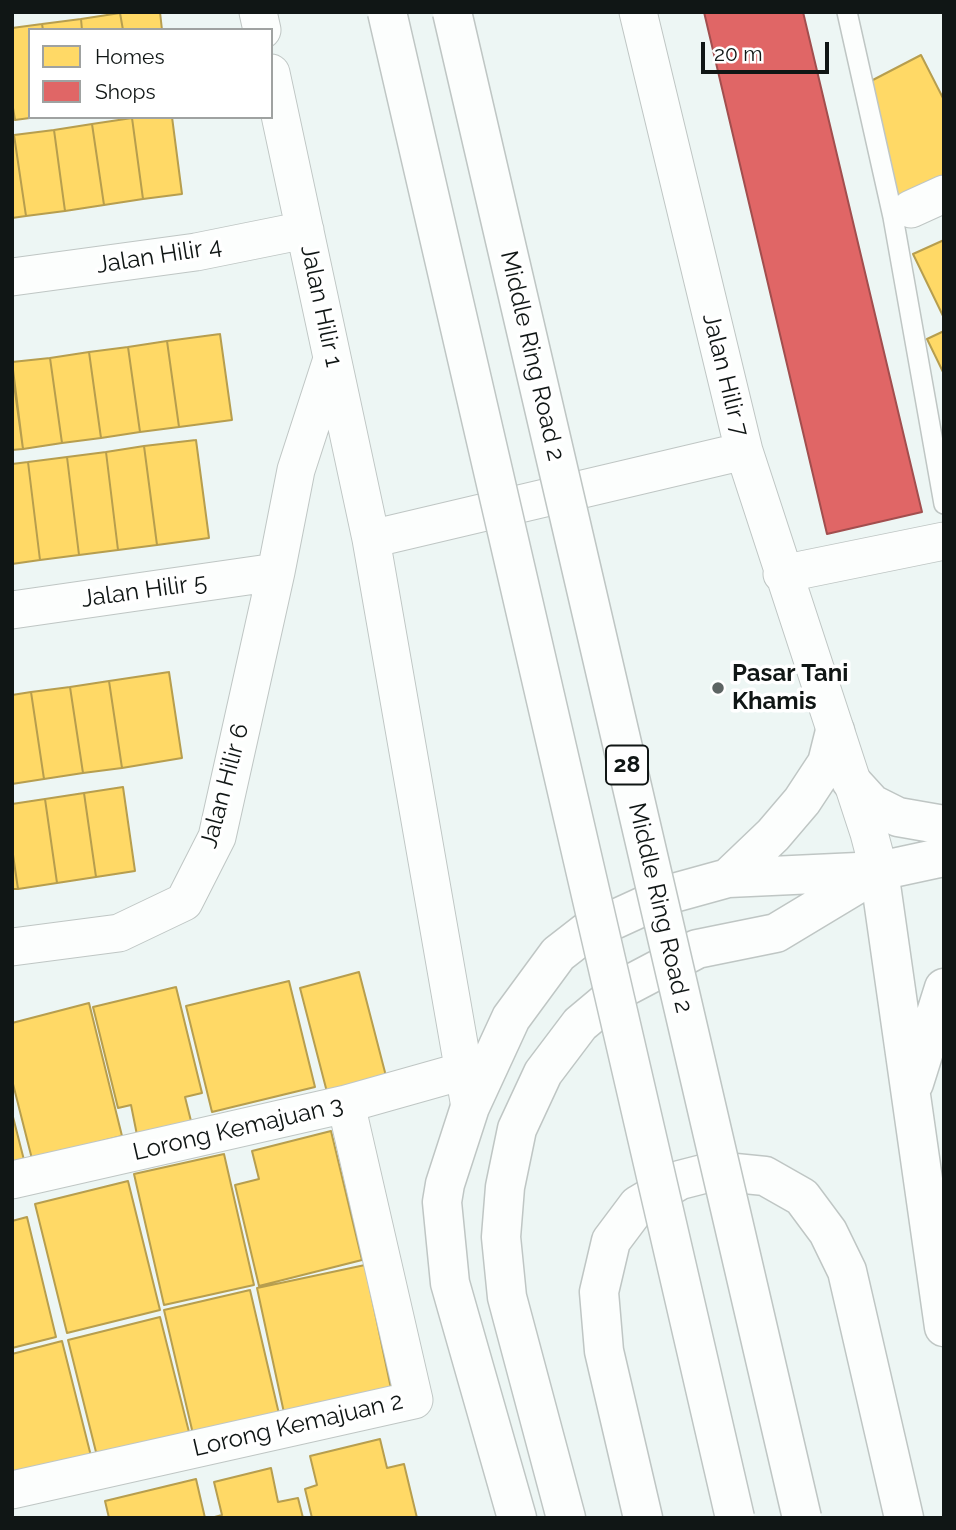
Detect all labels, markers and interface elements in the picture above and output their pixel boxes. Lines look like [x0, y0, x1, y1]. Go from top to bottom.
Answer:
legend [28, 28, 273, 119]
scale bar [704, 28, 832, 72]
text: 20 m [714, 41, 762, 66]
text: Homes [95, 44, 165, 69]
text: Shops [95, 79, 156, 104]
street label: Jalan Hilir 4 [94, 232, 224, 280]
street label: Jalan Hilir 1 [294, 243, 348, 369]
street label: Middle Ring Road 2 [494, 248, 570, 464]
street label: Jalan Hilir 7 [696, 310, 754, 440]
street label: Jalan Hilir 5 [79, 568, 209, 614]
place label: Pasar Tani Khamis [732, 660, 848, 716]
marker: Pasar Tani Khamis [710, 680, 726, 696]
street label: Jalan Hilir 6 [195, 721, 255, 851]
road number: 28 [606, 746, 648, 785]
street label: Middle Ring Road 2 [622, 800, 698, 1016]
street label: Lorong Kemajuan 3 [130, 1091, 346, 1167]
street label: Lorong Kemajuan 2 [190, 1387, 406, 1463]

